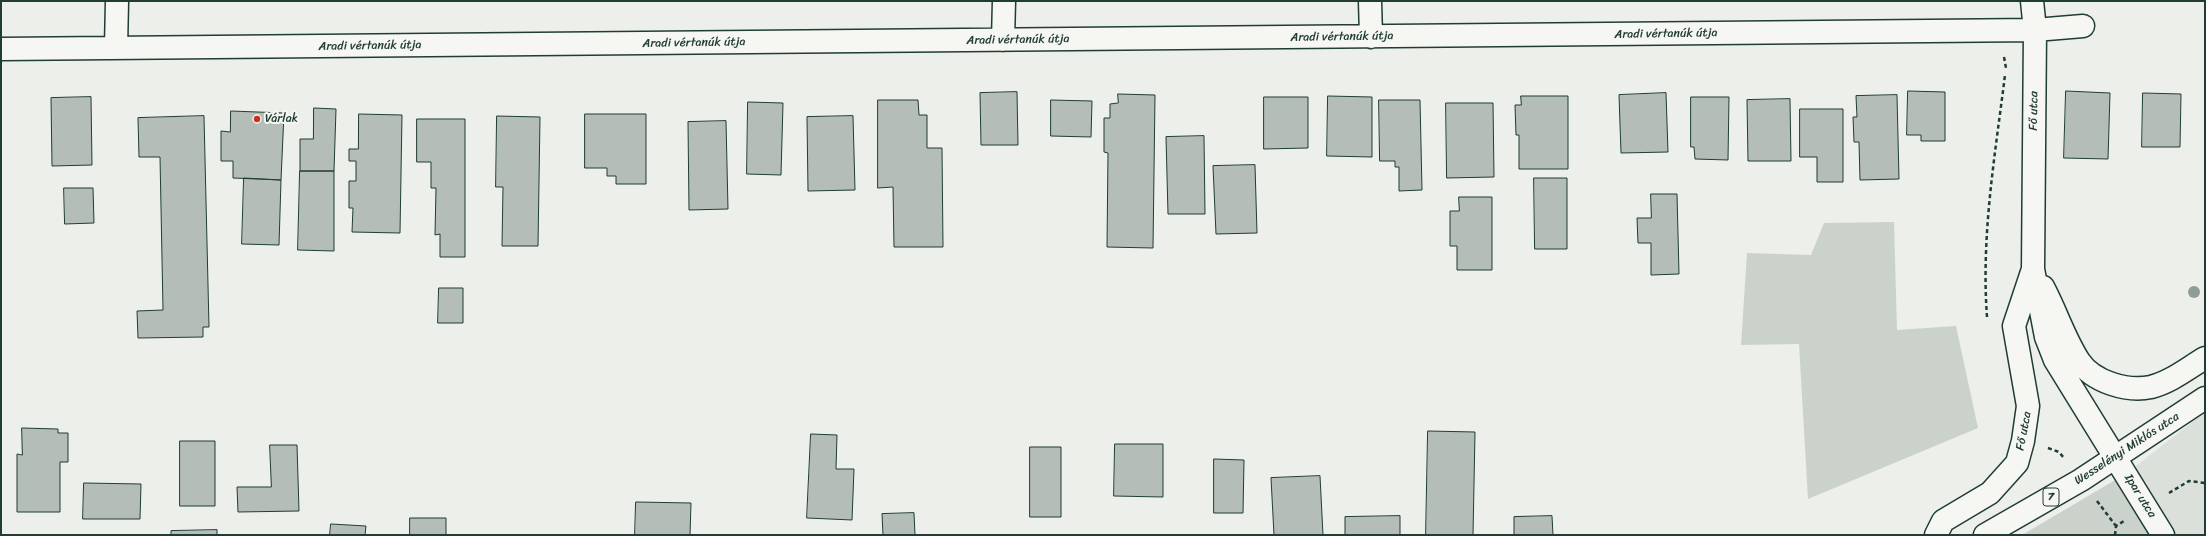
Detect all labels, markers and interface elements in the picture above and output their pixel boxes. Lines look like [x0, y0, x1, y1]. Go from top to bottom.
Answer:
street label: Aradi vértanúk útja [1614, 26, 1718, 42]
street label: Aradi vértanúk útja [1290, 29, 1394, 45]
street label: Aradi vértanúk útja [966, 32, 1070, 48]
street label: Aradi vértanúk útja [642, 35, 746, 51]
street label: Aradi vértanúk útja [318, 38, 422, 54]
street label: Fő utca [2026, 91, 2042, 131]
place label: Várlak [265, 112, 298, 126]
marker: Várlak [252, 114, 262, 124]
street label: Fő utca [2013, 410, 2035, 452]
street label: Wesselényi Miklós utca [2072, 410, 2182, 488]
street label: Ipar utca [2121, 471, 2159, 521]
road number: 7 [2043, 488, 2059, 506]

